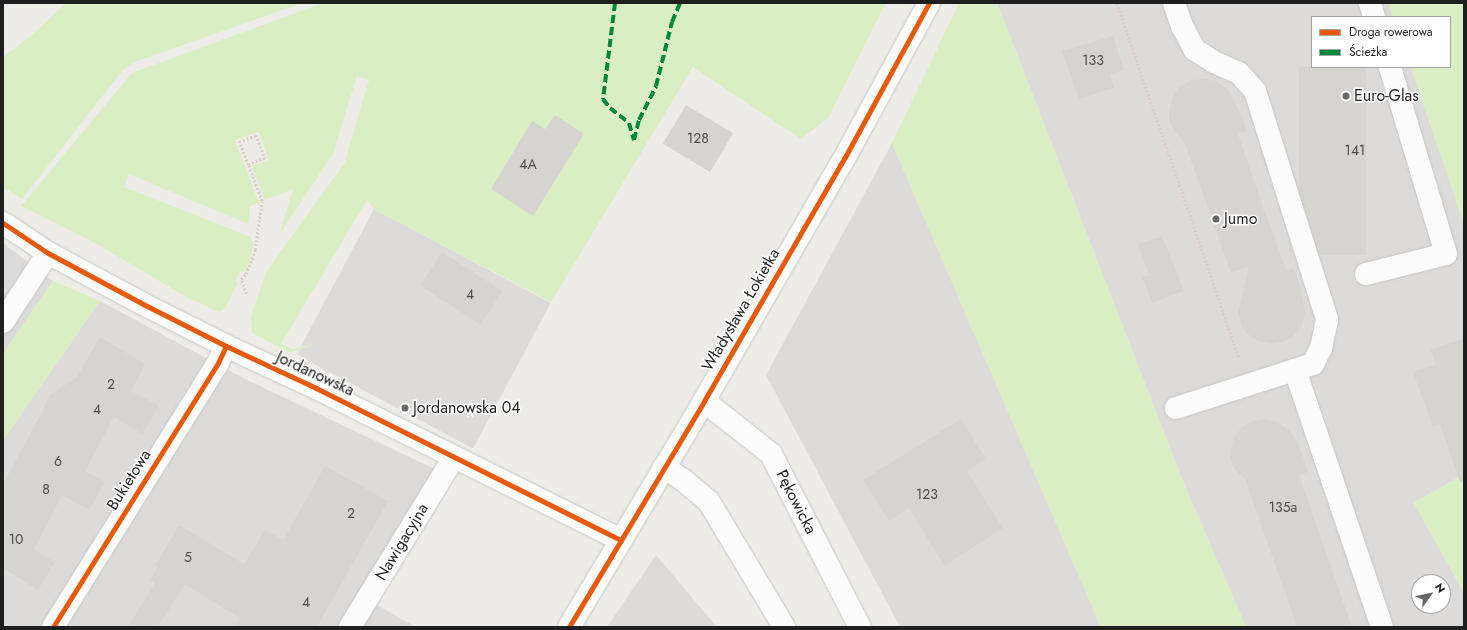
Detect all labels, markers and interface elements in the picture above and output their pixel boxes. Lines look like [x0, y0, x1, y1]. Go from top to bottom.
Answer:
legend [1311, 16, 1451, 68]
text: Droga rowerowa [1349, 23, 1433, 41]
text: Ścieżka [1349, 43, 1387, 61]
house number: 133 [1082, 52, 1104, 68]
place label: Euro-Glas [1354, 86, 1419, 106]
marker: Euro-Glas [1341, 91, 1351, 101]
house number: 128 [687, 130, 709, 146]
house number: 141 [1345, 142, 1365, 158]
house number: 4A [519, 156, 537, 172]
place label: Jumo [1224, 209, 1257, 229]
marker: Jumo [1211, 214, 1221, 224]
street label: Władysława Łokietka [698, 245, 784, 375]
house number: 4 [466, 286, 474, 302]
street label: Jordanowska [273, 348, 357, 400]
house number: 2 [107, 376, 115, 392]
place label: Jordanowska 04 [413, 398, 521, 418]
house number: 4 [93, 401, 101, 417]
marker: Jordanowska 04 [400, 403, 410, 413]
street label: Bukietowa [103, 446, 155, 514]
house number: 6 [54, 453, 62, 469]
street label: Pękowicka [772, 467, 820, 537]
house number: 8 [42, 481, 50, 497]
house number: 123 [916, 486, 938, 502]
house number: 135a [1269, 499, 1297, 515]
street label: Nawigacyjna [371, 500, 433, 584]
house number: 2 [347, 505, 355, 521]
house number: 10 [9, 531, 23, 547]
house number: 5 [184, 549, 192, 565]
north arrow [1411, 574, 1451, 614]
text: N [1431, 580, 1449, 596]
house number: 4 [302, 594, 310, 610]

